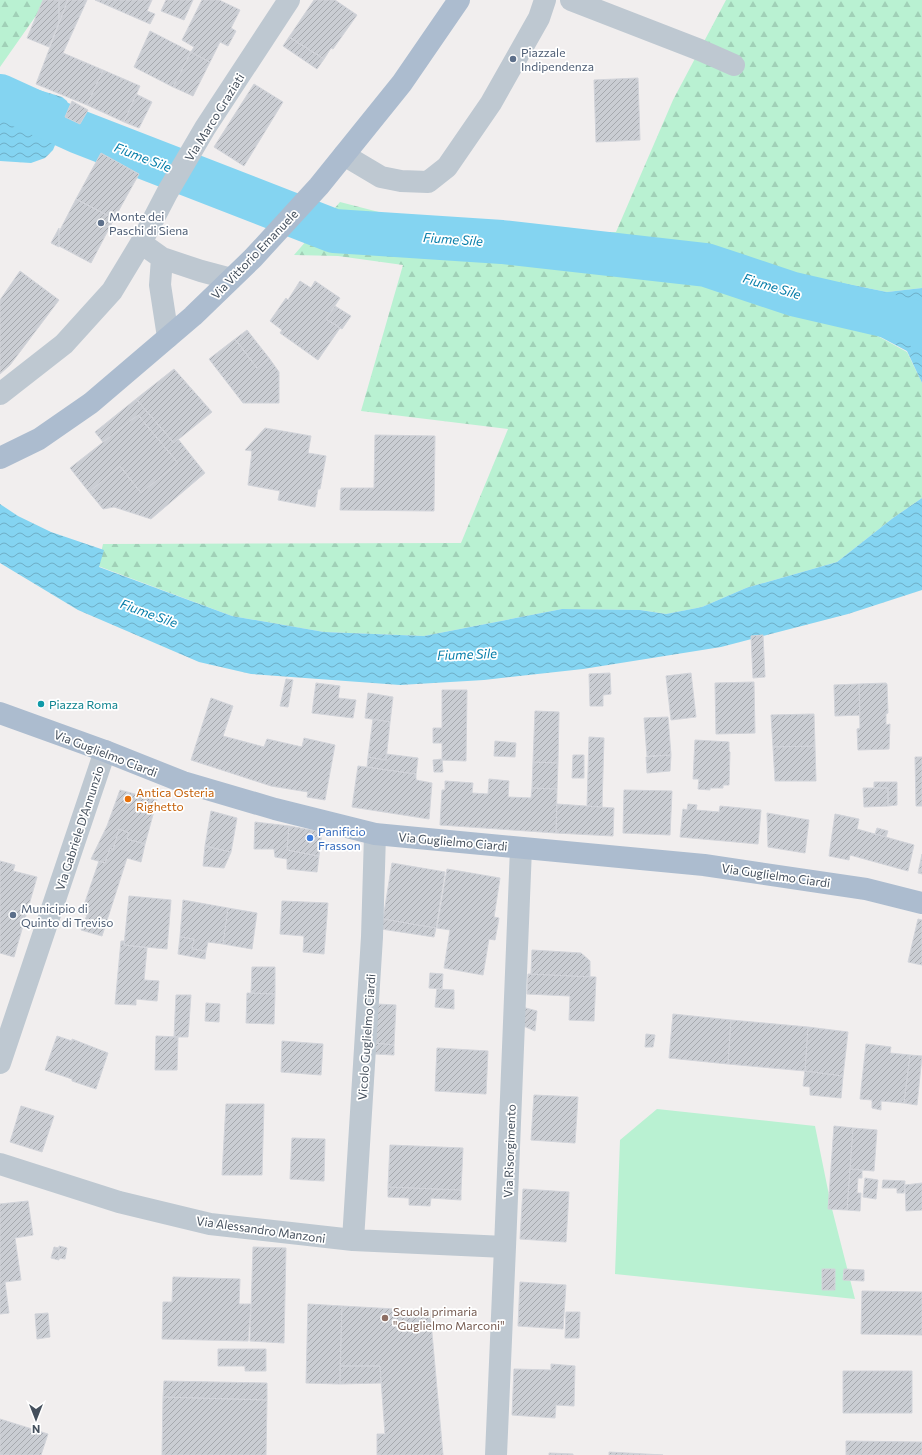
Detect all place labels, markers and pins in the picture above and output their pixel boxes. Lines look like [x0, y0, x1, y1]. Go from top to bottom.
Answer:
place label: Piazzale Indipendenza [521, 45, 594, 73]
marker: Piazzale Indipendenza [508, 54, 518, 64]
place label: Monte dei Paschi di Siena [109, 209, 188, 237]
marker: Monte dei Paschi di Siena [96, 218, 106, 228]
place label: Piazza Roma [49, 697, 118, 711]
marker: Piazza Roma [36, 699, 46, 709]
place label: Antica Osteria Righetto [136, 785, 214, 813]
marker: Antica Osteria Righetto [123, 794, 133, 804]
place label: Panificio Frasson [318, 824, 366, 852]
marker: Panificio Frasson [305, 833, 315, 843]
place label: Municipio di Quinto di Treviso [21, 901, 113, 929]
marker: Municipio di Quinto di Treviso [8, 910, 18, 920]
place label: Scuola primaria "Guglielmo Marconi" [393, 1304, 505, 1332]
marker: Scuola primaria "Guglielmo Marconi" [380, 1313, 390, 1323]

